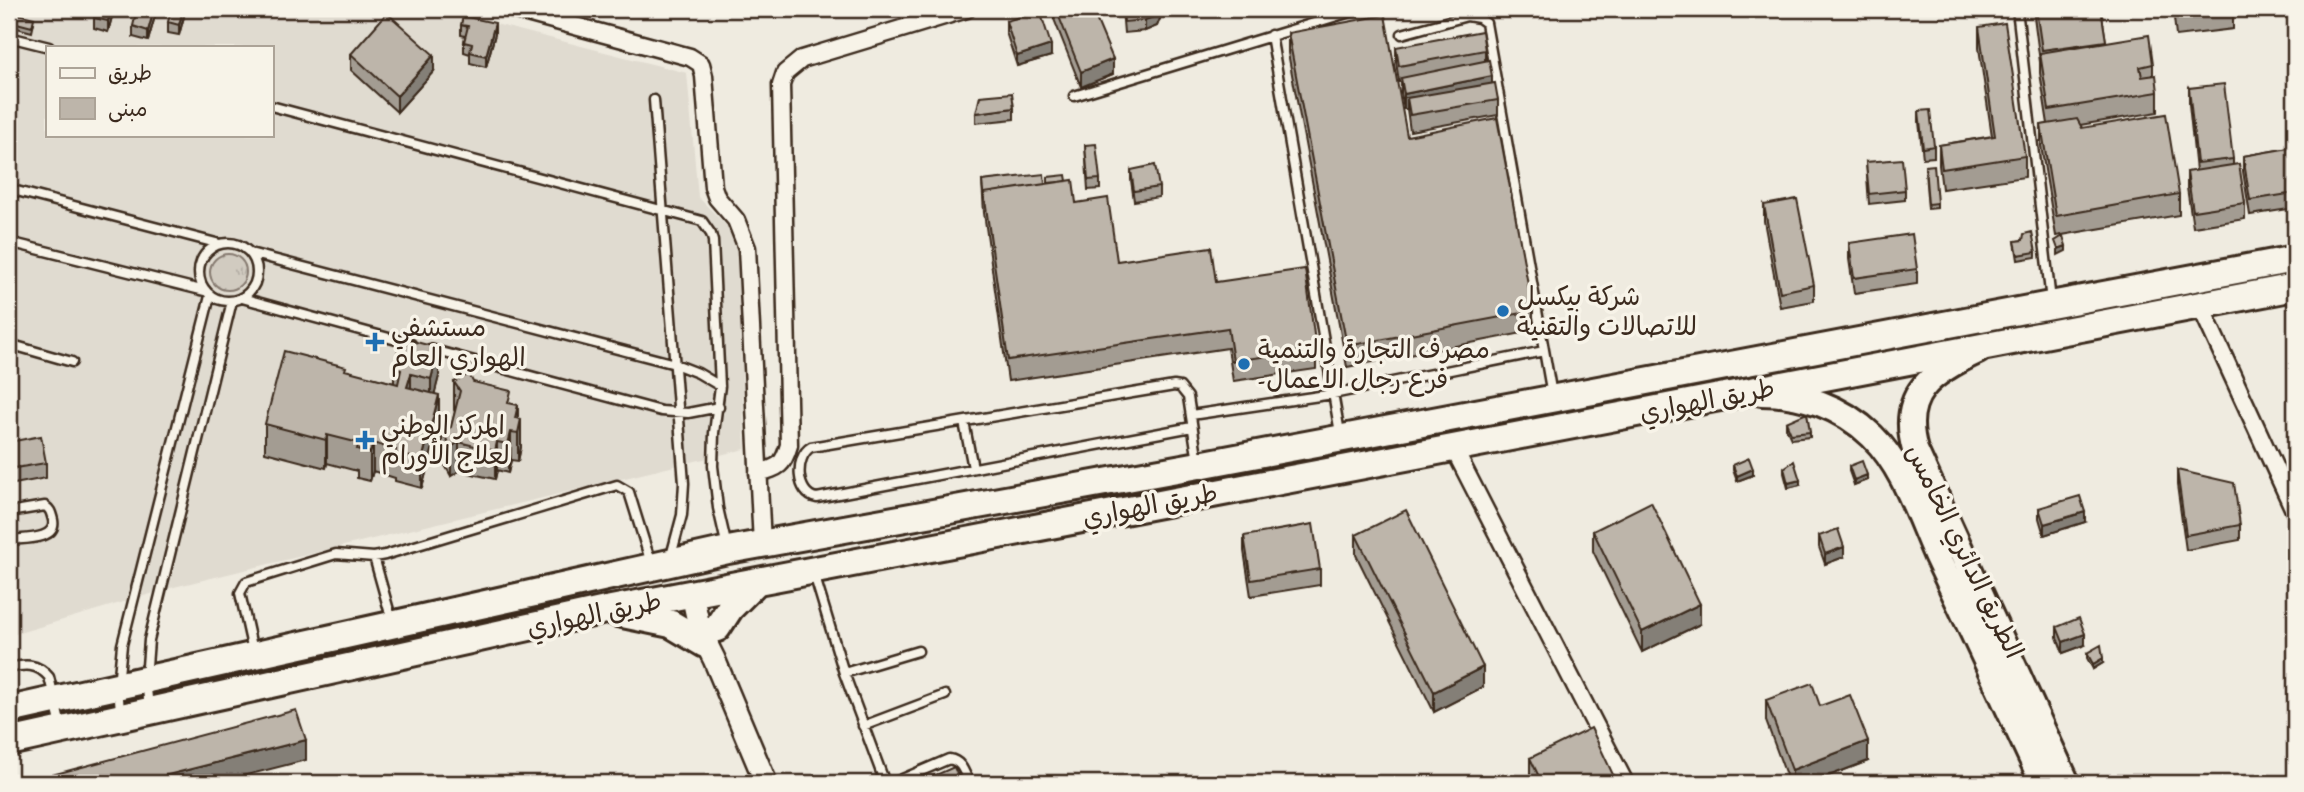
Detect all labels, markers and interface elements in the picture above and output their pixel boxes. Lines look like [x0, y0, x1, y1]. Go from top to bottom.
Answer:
legend [46, 46, 273, 136]
text: طريق [108, 64, 152, 89]
text: مبنى [108, 100, 147, 125]
place label: شركة بيكسل للاتصالات والتقنية [1517, 285, 1697, 346]
marker: شركة بيكسل للاتصالات والتقنية [1495, 303, 1511, 319]
place label: مستشفي الهواري العام [391, 316, 526, 377]
marker: مستشفي الهواري العام [365, 332, 385, 352]
place label: مصرف التجارة والتنمية -فرع رجال الاعمال [1258, 338, 1490, 399]
marker: مصرف التجارة والتنمية -فرع رجال الاعمال [1236, 356, 1252, 372]
street label: طريق الهواري [1638, 376, 1778, 433]
place label: المركز الوطني لعلاج الأورام [381, 414, 510, 475]
marker: المركز الوطني لعلاج الأورام [355, 430, 375, 450]
street label: الطريق الدائري الخامس [1896, 441, 2026, 665]
street label: طريق الهواري [1081, 481, 1221, 538]
street label: طريق الهواري [525, 589, 665, 648]

